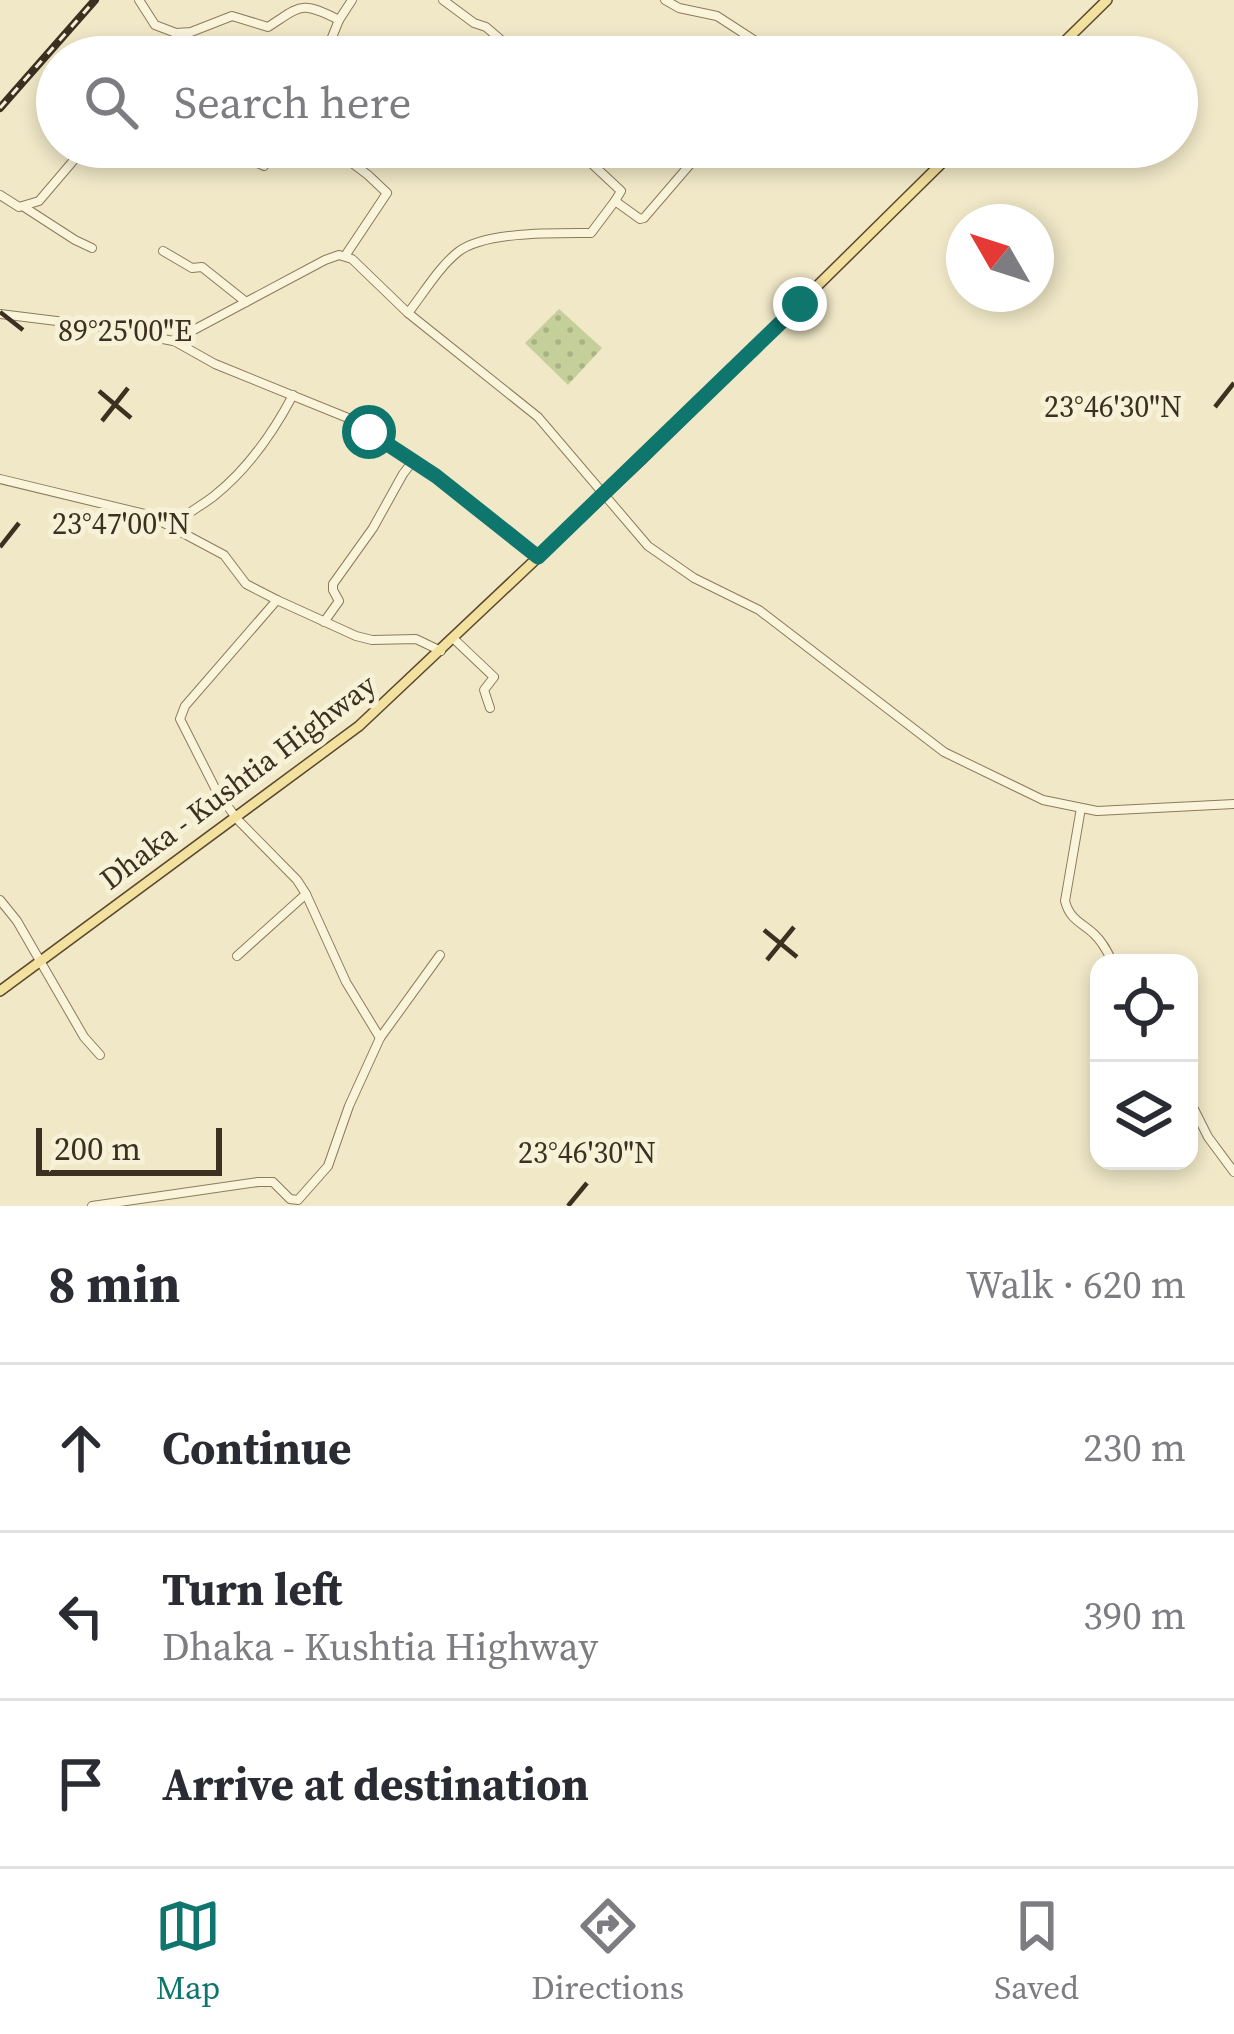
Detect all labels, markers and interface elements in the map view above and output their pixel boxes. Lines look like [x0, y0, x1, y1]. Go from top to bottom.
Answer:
search box [36, 36, 1198, 168]
icon: search [78, 69, 144, 135]
text: Search here [174, 71, 411, 133]
north arrow [946, 204, 1054, 312]
route end [773, 277, 827, 331]
text: 89°25'00"E [58, 310, 192, 351]
text: 23°46'30"N [1044, 386, 1182, 427]
route start [342, 405, 396, 459]
text: 23°47'00"N [52, 503, 190, 544]
street label: Dhaka - Kushtia Highway [91, 664, 384, 899]
map controls [1090, 954, 1198, 1170]
button: locate [1090, 954, 1198, 1062]
button: layers [1090, 1062, 1198, 1170]
scale bar [36, 1122, 222, 1175]
text: 200 m [54, 1126, 141, 1171]
text: 23°46'30"N [518, 1132, 656, 1173]
text: 8 min [48, 1249, 180, 1319]
text: Walk · 620 m [966, 1258, 1186, 1311]
icon: ahead [48, 1415, 114, 1481]
text: Continue [162, 1417, 351, 1479]
text: 230 m [1083, 1421, 1186, 1474]
text: Turn left [162, 1558, 342, 1620]
icon: left [48, 1583, 114, 1649]
text: 390 m [1083, 1589, 1186, 1642]
text: Dhaka - Kushtia Highway [162, 1620, 598, 1673]
icon: arrive [48, 1751, 114, 1817]
text: Arrive at destination [162, 1753, 589, 1815]
tab: Map [155, 1893, 221, 2010]
tab: Directions [531, 1893, 684, 2010]
tab: Saved [994, 1893, 1079, 2010]

